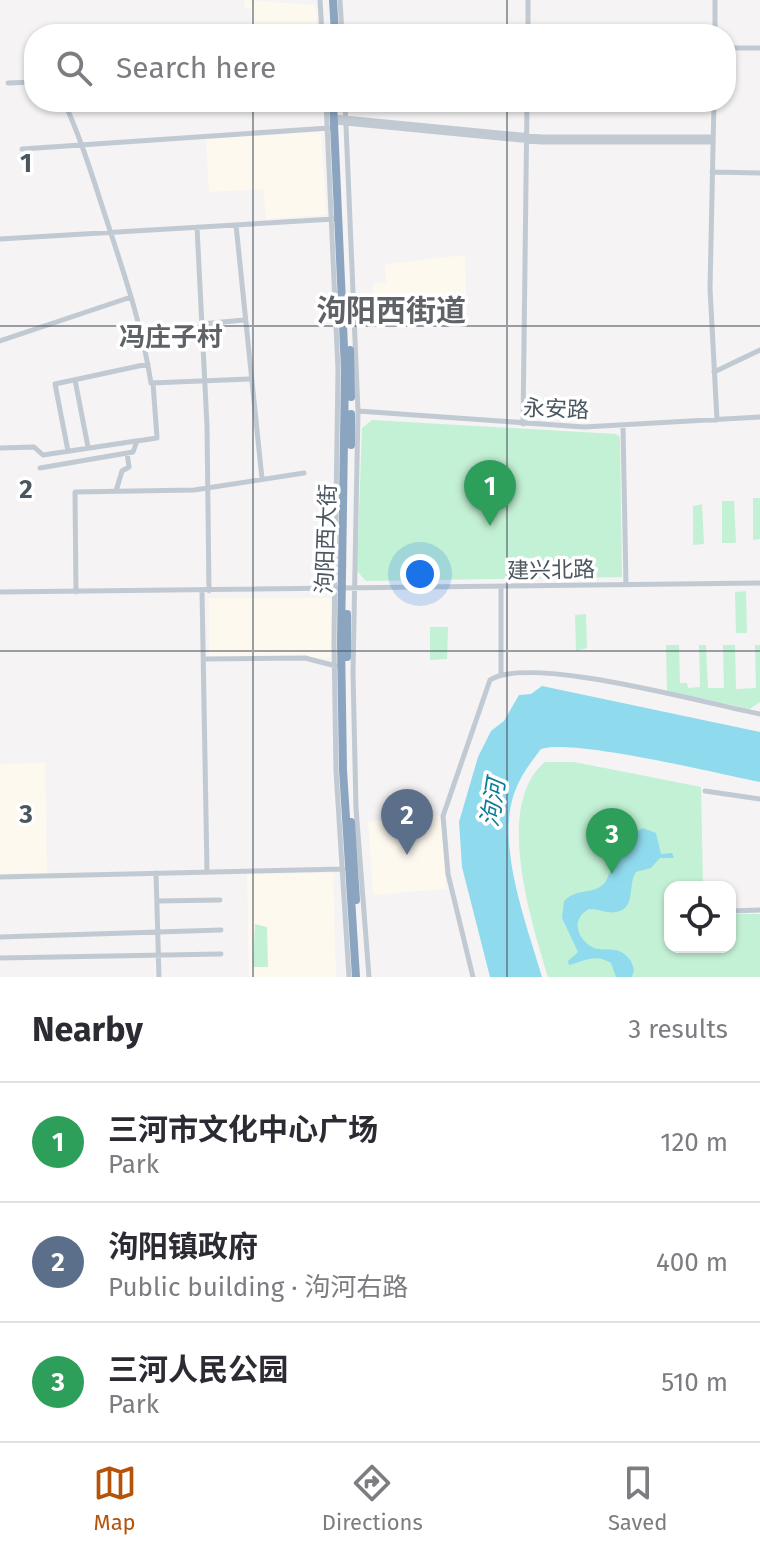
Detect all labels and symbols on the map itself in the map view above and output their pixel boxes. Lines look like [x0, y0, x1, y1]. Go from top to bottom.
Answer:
text: 1 [20, 148, 32, 179]
district label: 泃阳西街道 [316, 293, 466, 329]
district label: 冯庄子村 [119, 322, 223, 353]
street label: 永安路 [523, 394, 589, 424]
pin: 1 [464, 460, 516, 526]
text: 2 [19, 474, 33, 505]
street label: 泃阳西大街 [311, 484, 341, 594]
your location [400, 554, 440, 594]
street label: 建兴北路 [507, 556, 595, 584]
water label: 泃河 [475, 773, 511, 829]
pin: 2 [381, 789, 433, 855]
text: 3 [18, 799, 33, 830]
pin: 3 [586, 808, 638, 874]

